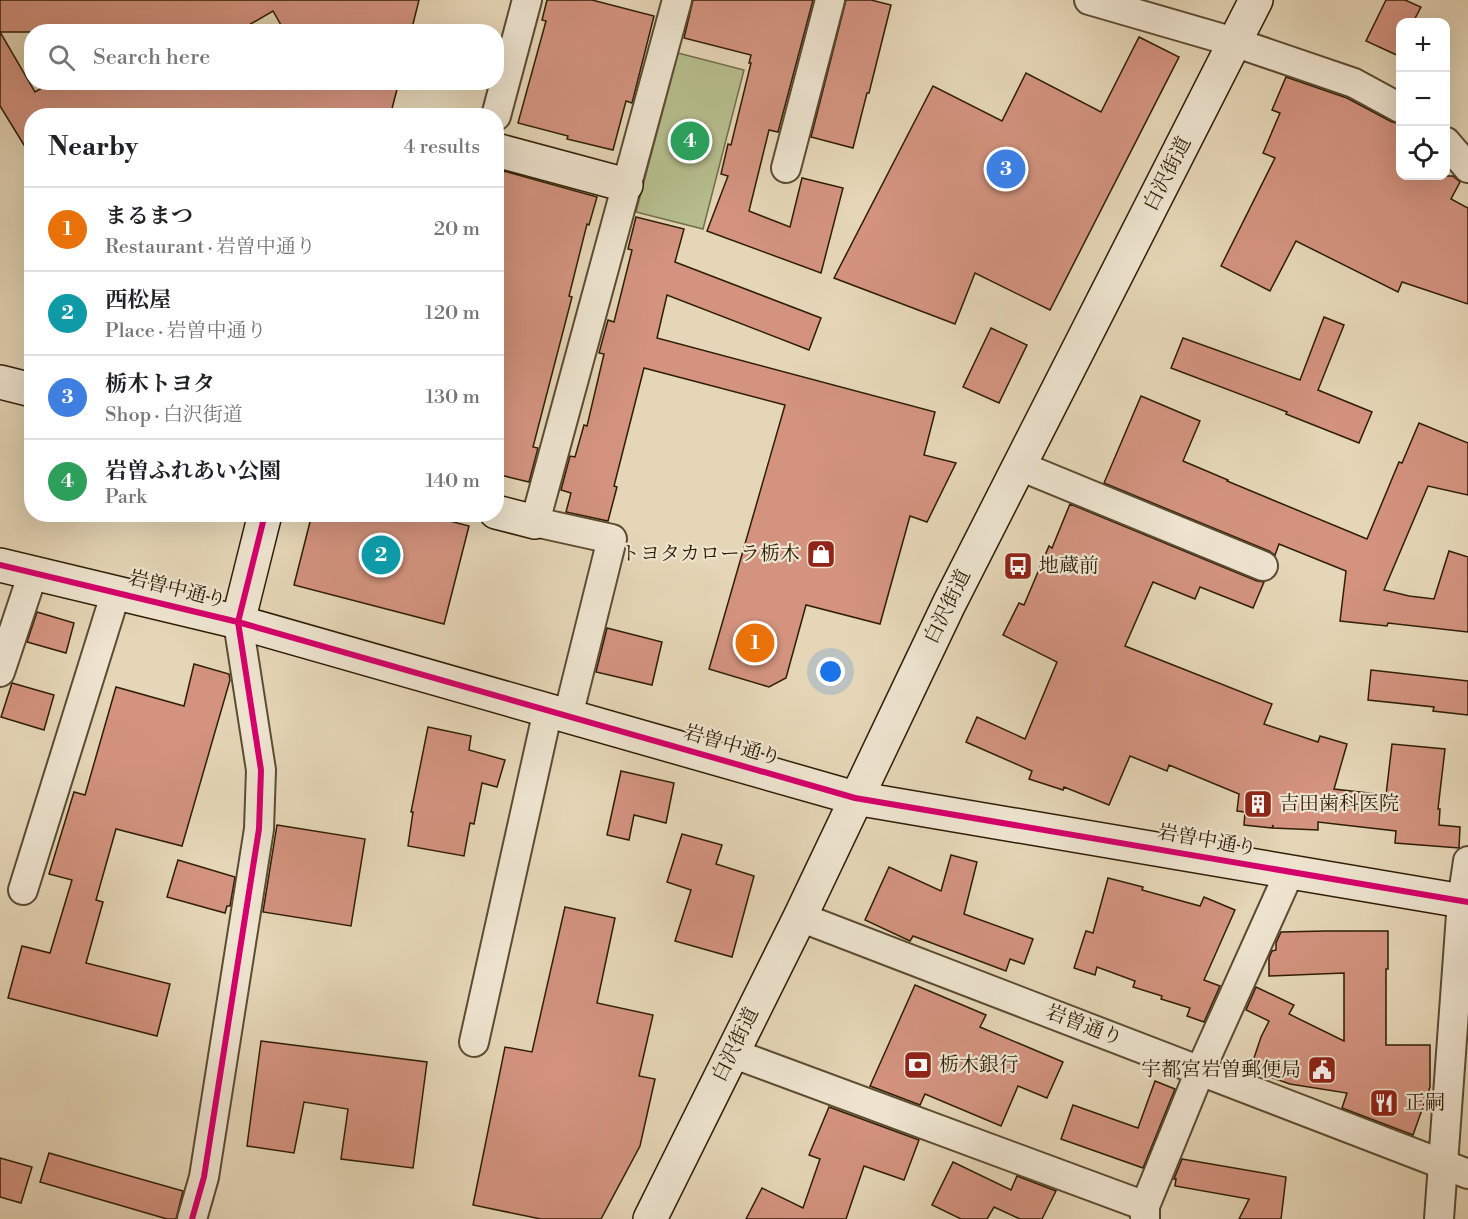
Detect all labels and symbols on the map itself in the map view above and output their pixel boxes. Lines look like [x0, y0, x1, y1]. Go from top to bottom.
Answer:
pin: 4 [670, 118, 710, 164]
street label: 白沢街道 [1139, 133, 1197, 215]
pin: 3 [986, 146, 1026, 192]
pin: 2 [362, 532, 400, 578]
shop icon: トヨタカローラ栃木 [805, 538, 837, 570]
place label: トヨタカローラ栃木 [620, 542, 800, 567]
bus stop icon: 地蔵前 [1002, 550, 1034, 582]
place label: 地蔵前 [1039, 554, 1099, 579]
street label: 岩曽中通り [125, 566, 229, 614]
street label: 白沢街道 [919, 566, 977, 648]
pin: 1 [736, 620, 774, 666]
your location [816, 657, 845, 686]
street label: 岩曽中通り [680, 720, 784, 772]
building icon: 吉田歯科医院 [1242, 788, 1274, 820]
place label: 吉田歯科医院 [1279, 792, 1399, 817]
street label: 岩曽中通り [1156, 820, 1258, 862]
street label: 岩曽通り [1042, 1000, 1126, 1052]
street label: 白沢街道 [707, 1004, 765, 1086]
bank icon: 栃木銀行 [902, 1049, 934, 1081]
place label: 栃木銀行 [939, 1053, 1019, 1078]
public building icon: 宇都宮岩曽郵便局 [1306, 1054, 1338, 1086]
place label: 宇都宮岩曽郵便局 [1141, 1058, 1301, 1083]
restaurant icon: 正嗣 [1368, 1087, 1400, 1119]
place label: 正嗣 [1405, 1091, 1445, 1116]

